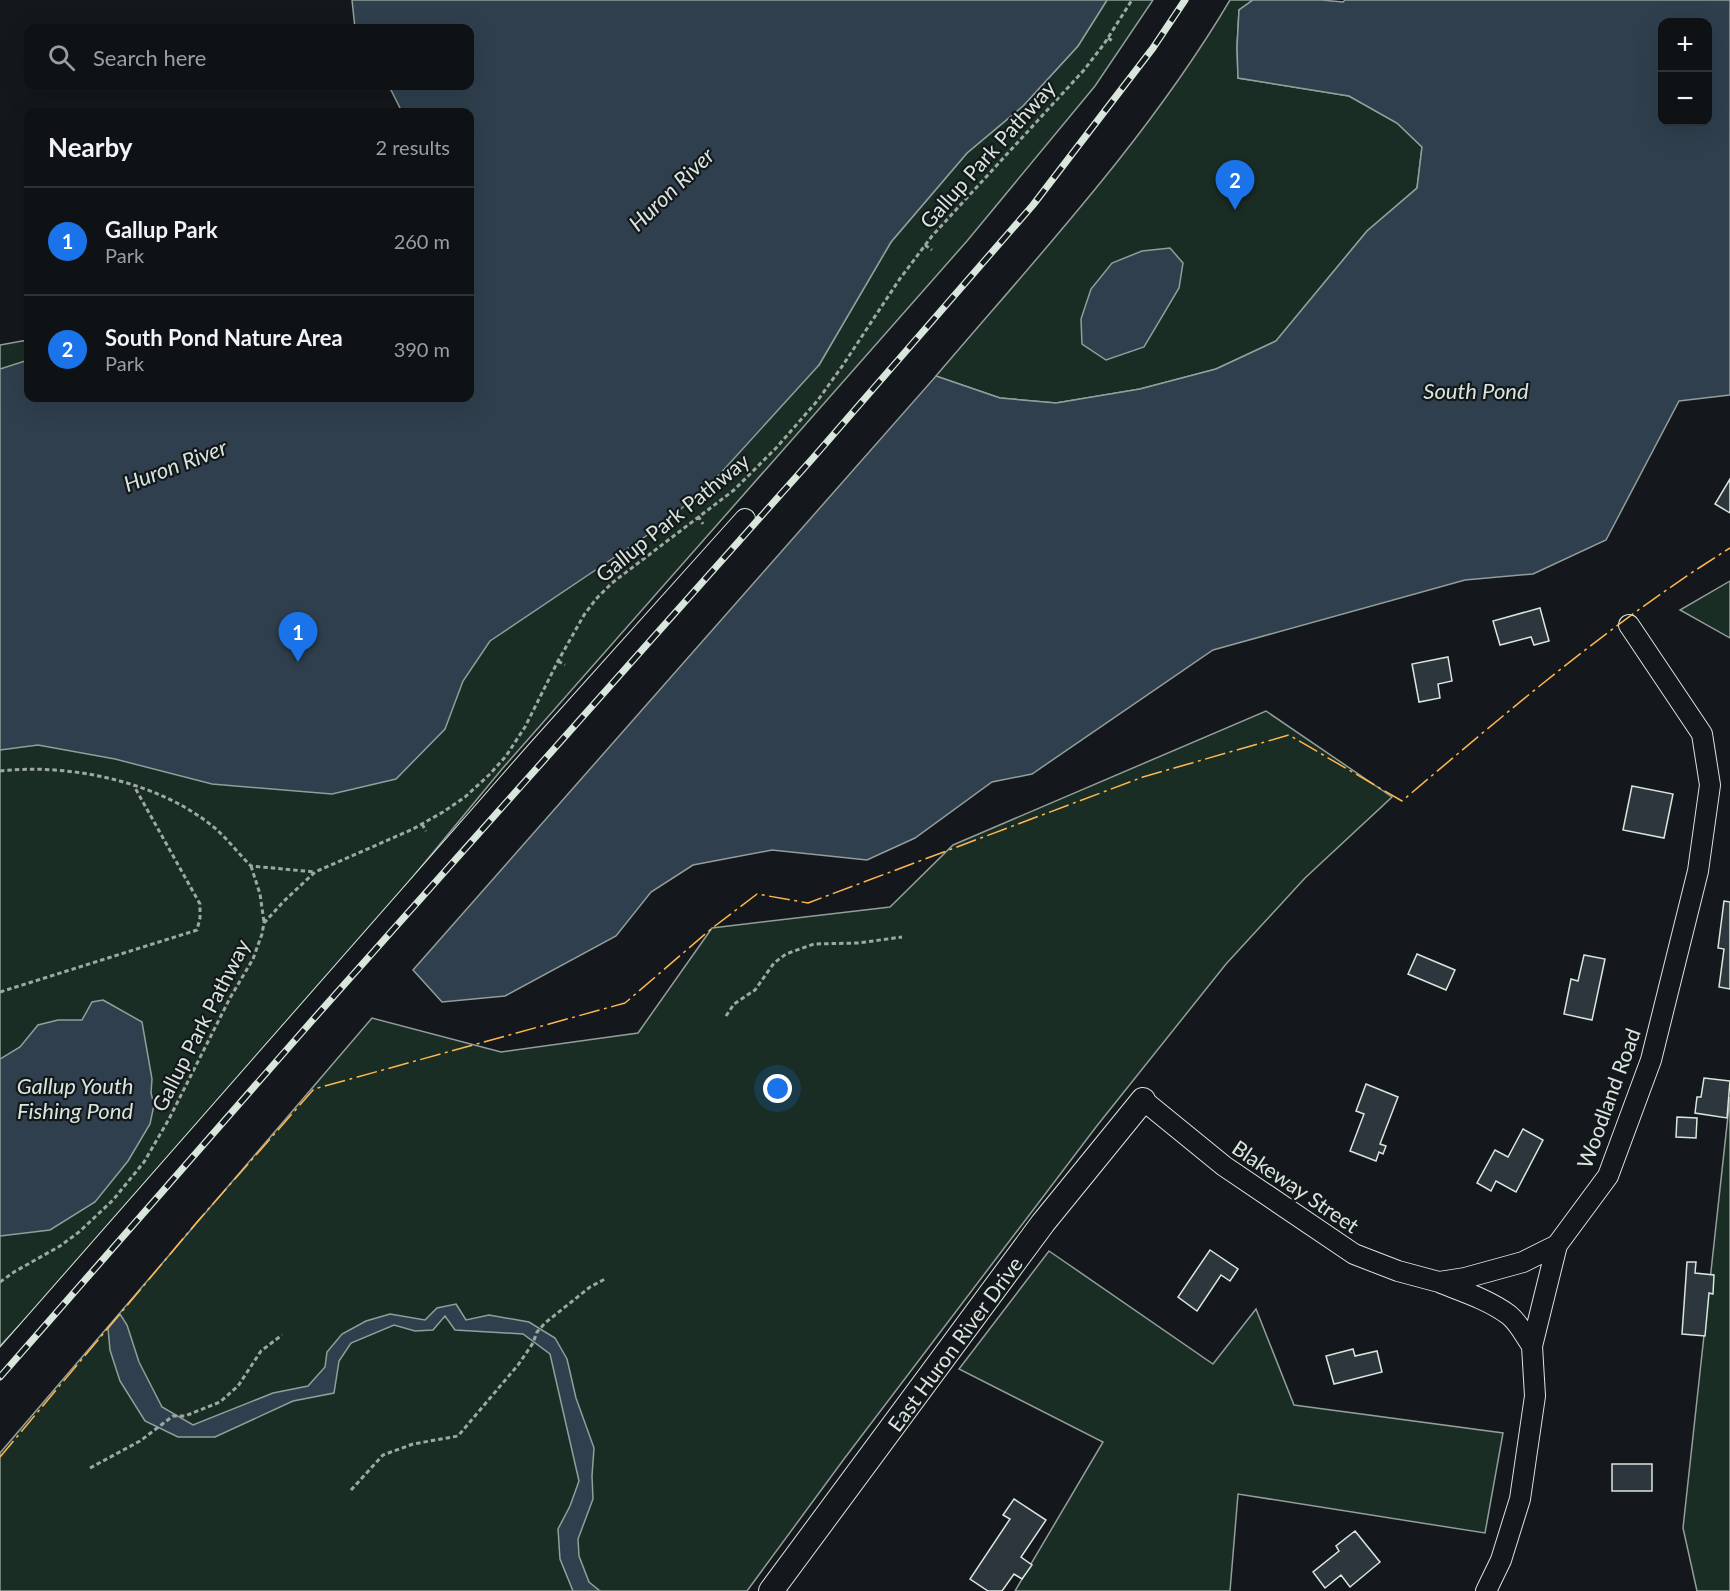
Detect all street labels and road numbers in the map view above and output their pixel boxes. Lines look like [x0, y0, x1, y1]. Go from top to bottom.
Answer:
street label: Gallup Park Pathway [914, 75, 1060, 233]
street label: Gallup Park Pathway [590, 447, 754, 587]
street label: Gallup Park Pathway [146, 935, 254, 1115]
street label: Woodland Road [1571, 1025, 1645, 1171]
street label: Blakeway Street [1228, 1134, 1364, 1238]
street label: East Huron River Drive [881, 1251, 1027, 1435]

